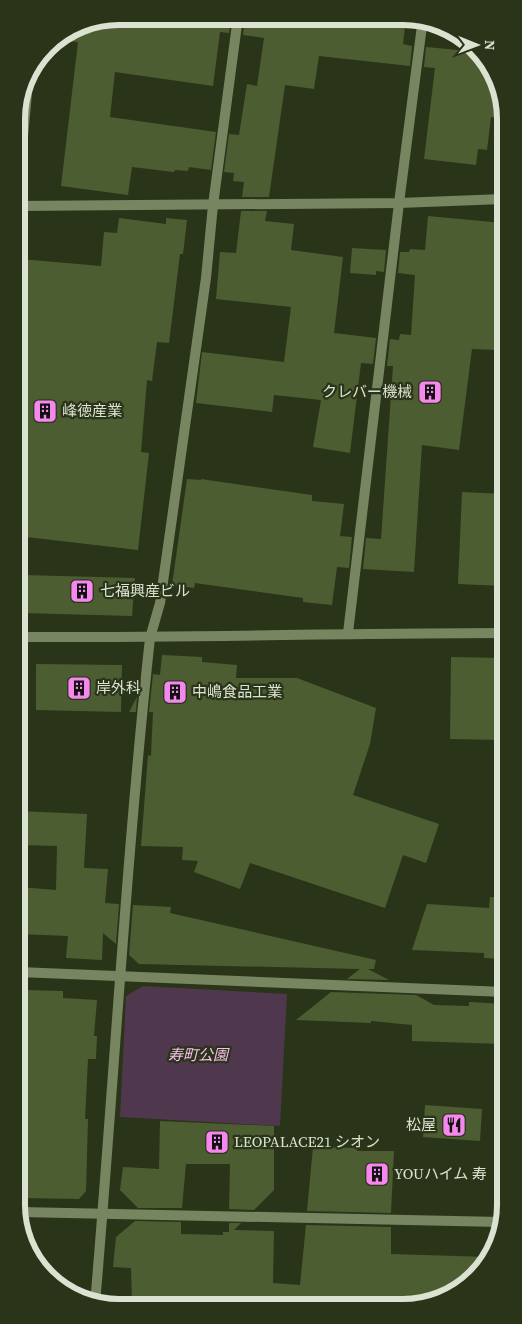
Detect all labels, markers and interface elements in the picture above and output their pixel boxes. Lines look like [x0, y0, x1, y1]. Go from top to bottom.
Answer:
north arrow [452, 20, 502, 70]
text: N [480, 40, 500, 51]
building icon: クレバー機械 [417, 379, 443, 405]
place label: クレバー機械 [322, 381, 412, 402]
building icon: 峰徳産業 [32, 398, 58, 424]
place label: 峰徳産業 [62, 400, 122, 421]
building icon: 七福興産ビル [69, 578, 95, 604]
place label: 七福興産ビル [100, 580, 190, 601]
building icon: 岸外科 [66, 675, 92, 701]
place label: 岸外科 [96, 677, 141, 698]
building icon: 中嶋食品工業 [162, 679, 188, 705]
place label: 中嶋食品工業 [192, 681, 282, 702]
park label: 寿町公園 [168, 1044, 230, 1065]
restaurant icon: 松屋 [441, 1112, 467, 1138]
place label: 松屋 [406, 1114, 436, 1135]
building icon: LEOPALACE21 シオン [204, 1129, 230, 1155]
place label: LEOPALACE21 シオン [234, 1131, 380, 1152]
building icon: YOUハイム 寿 [364, 1161, 390, 1187]
place label: YOUハイム 寿 [394, 1163, 487, 1184]

